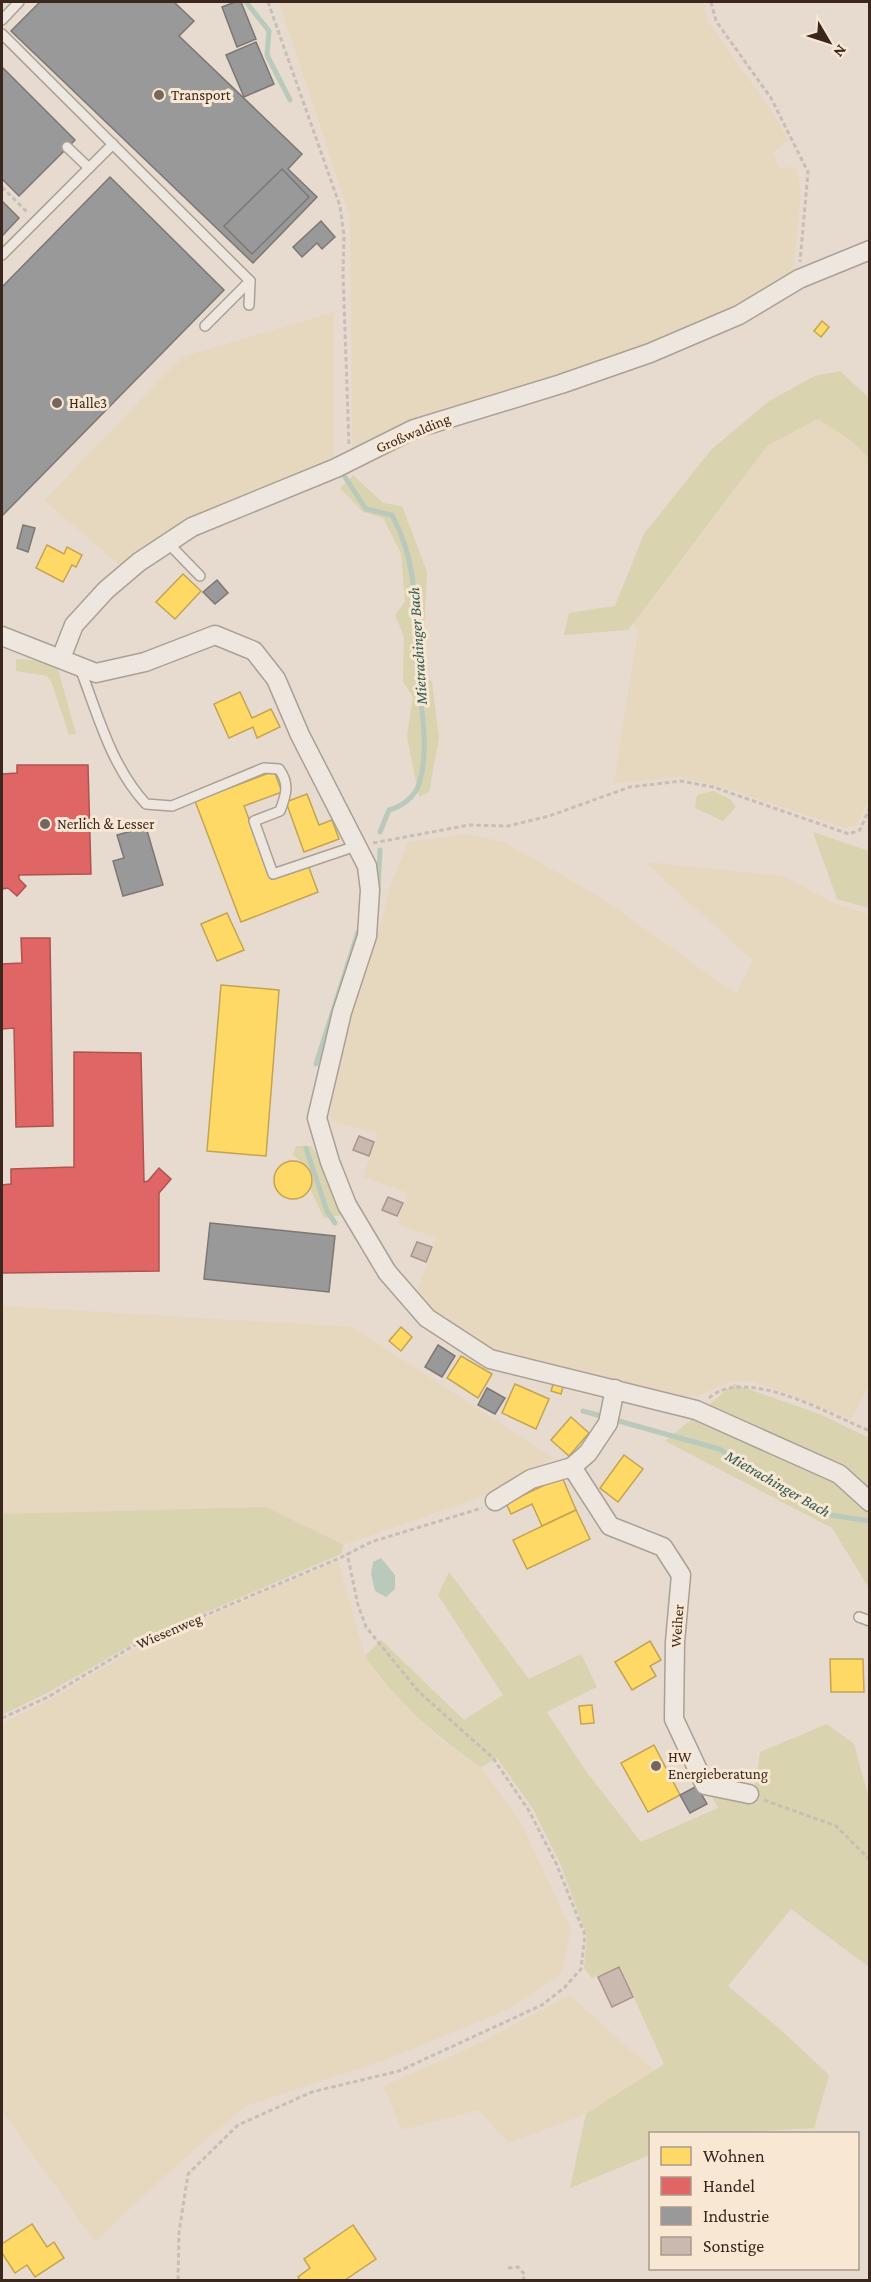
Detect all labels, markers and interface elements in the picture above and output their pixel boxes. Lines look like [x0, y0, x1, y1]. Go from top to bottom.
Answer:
north arrow [799, 12, 859, 72]
text: N [830, 42, 850, 61]
place label: Transport [171, 87, 232, 104]
marker: Transport [152, 88, 166, 102]
place label: Halle3 [69, 395, 107, 411]
marker: Halle3 [50, 396, 64, 410]
street label: Großwalding [374, 410, 453, 457]
water label: Mietrachinger Bach [405, 586, 431, 706]
place label: Nerlich & Lesser [57, 816, 155, 832]
marker: Nerlich & Lesser [38, 817, 52, 831]
water label: Mietrachinger Bach [721, 1446, 833, 1521]
street label: Weiher [667, 1603, 687, 1648]
street label: Wiesenweg [134, 1610, 204, 1653]
place label: HW Energieberatung [668, 1749, 768, 1783]
marker: HW Energieberatung [649, 1759, 663, 1773]
legend [649, 2132, 859, 2270]
text: Wohnen [703, 2146, 765, 2166]
text: Handel [703, 2176, 755, 2196]
text: Industrie [703, 2206, 769, 2226]
text: Sonstige [703, 2236, 764, 2256]

